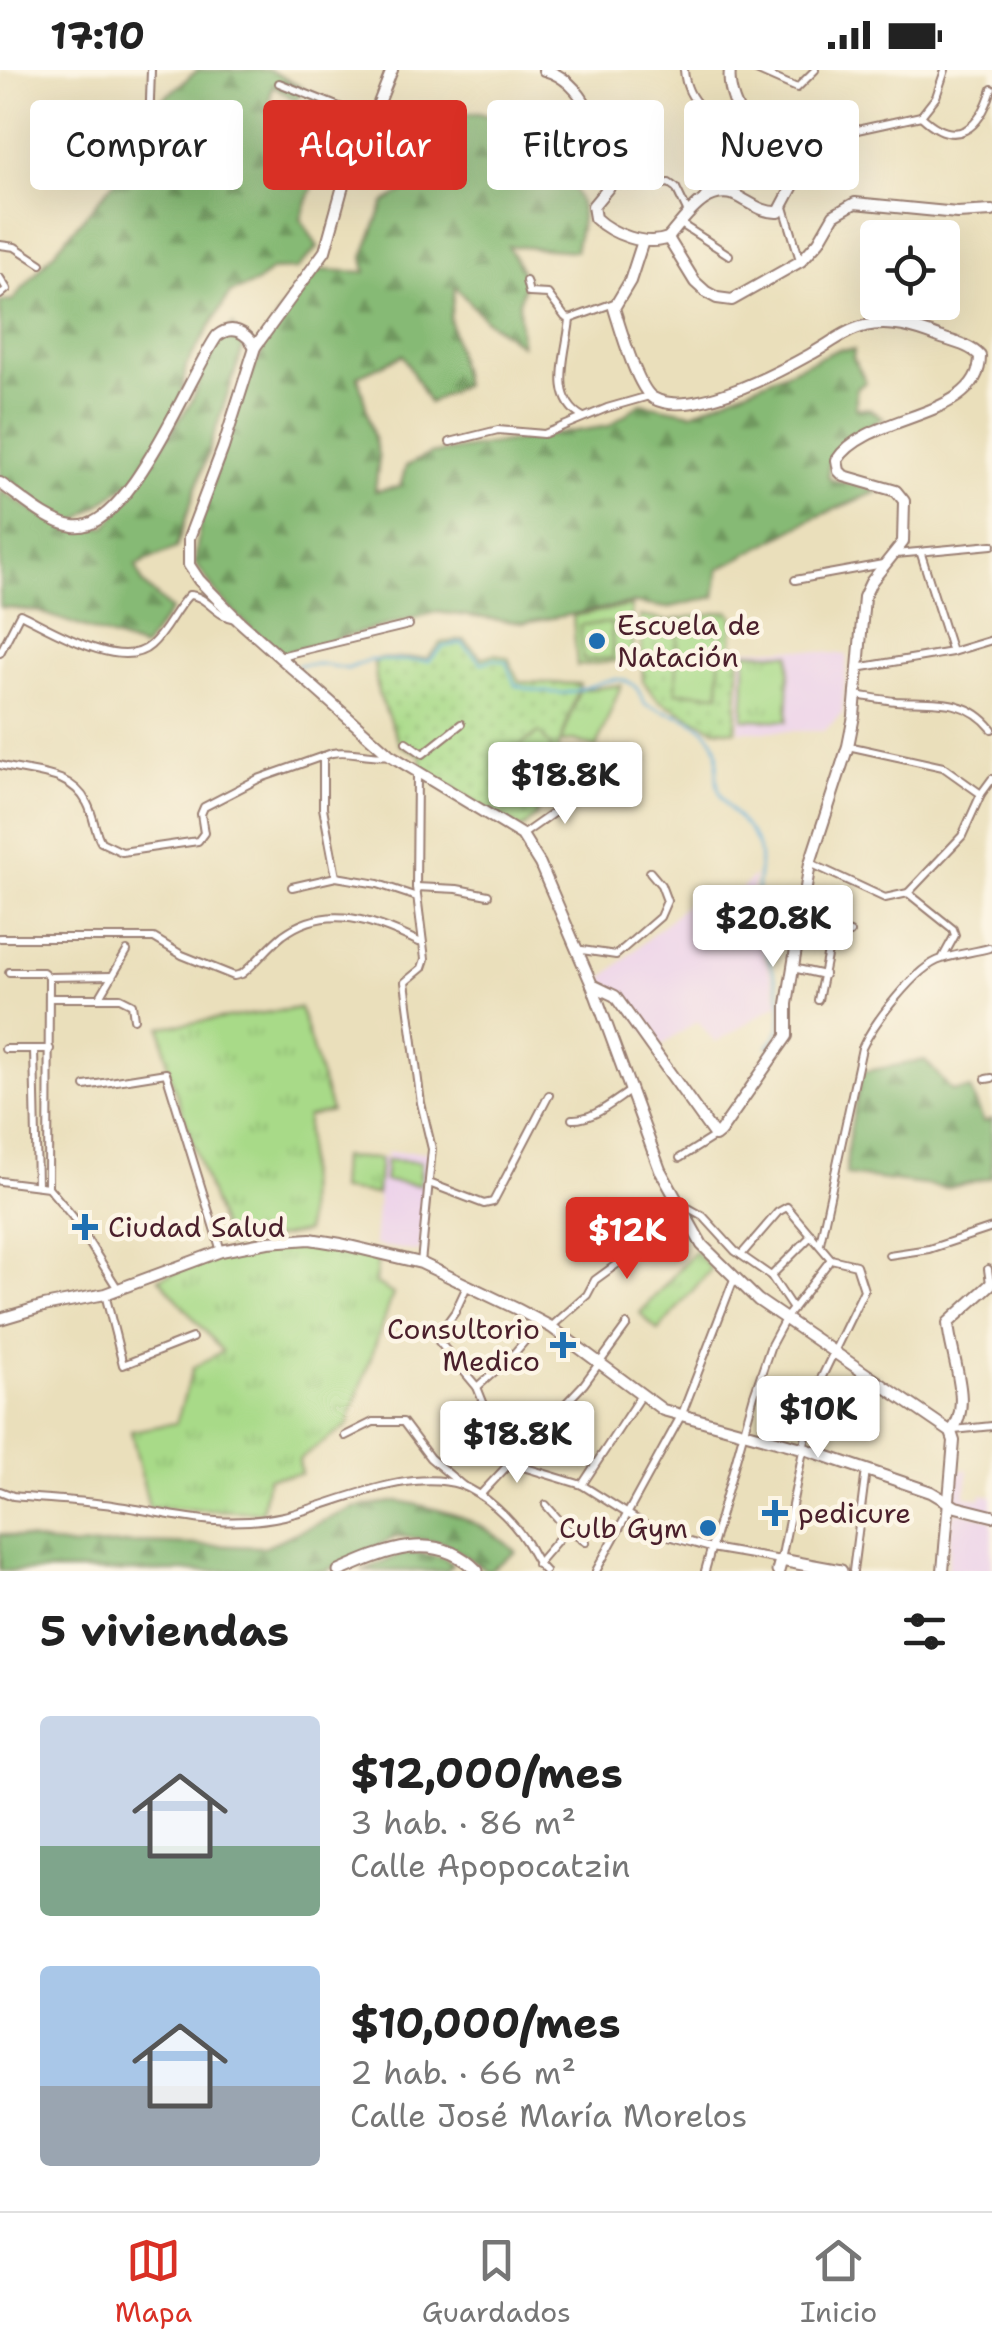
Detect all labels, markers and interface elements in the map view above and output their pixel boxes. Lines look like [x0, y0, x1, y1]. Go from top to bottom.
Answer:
text: 17:10 [50, 10, 145, 61]
chip: Comprar [30, 100, 243, 190]
chip: Alquilar [263, 100, 467, 190]
chip: Filtros [487, 100, 664, 190]
chip: Nuevo [684, 100, 859, 190]
map controls [860, 220, 960, 320]
button: locate [860, 220, 960, 320]
place label: Escuela de Natación [617, 606, 761, 676]
marker: Escuela de Natación [586, 630, 608, 652]
pin: $18.8K [484, 742, 646, 827]
text: $18.8K [510, 753, 620, 796]
pin: $20.8K [692, 885, 854, 970]
text: $20.8K [715, 896, 831, 939]
pin: $12K [568, 1197, 686, 1282]
place label: Ciudad Salud [108, 1208, 285, 1246]
text: $12K [588, 1208, 666, 1251]
marker: Ciudad Salud [72, 1214, 98, 1240]
place label: Consultorio Medico [387, 1310, 540, 1380]
marker: Consultorio Medico [550, 1332, 576, 1358]
pin: $10K [759, 1376, 877, 1461]
text: $10K [779, 1387, 857, 1430]
pin: $18.8K [436, 1401, 598, 1486]
text: $18.8K [462, 1412, 572, 1455]
place label: pedicure [798, 1494, 911, 1532]
marker: pedicure [762, 1500, 788, 1526]
place label: Culb Gym [559, 1509, 688, 1547]
marker: Culb Gym [697, 1517, 719, 1539]
text: 5 viviendas [40, 1603, 289, 1659]
icon: filters [897, 1604, 952, 1659]
text: $12,000/mes [350, 1745, 623, 1801]
icon: home [120, 1756, 240, 1876]
text: 3 hab. · 86 m² [350, 1801, 576, 1844]
text: Calle Apopocatzin [350, 1844, 630, 1887]
text: $10,000/mes [350, 1995, 621, 2051]
icon: home [120, 2006, 240, 2126]
text: 2 hab. · 66 m² [350, 2051, 576, 2094]
text: Calle José María Morelos [350, 2094, 747, 2137]
tab: Mapa [115, 2233, 192, 2331]
tab: Guardados [422, 2233, 571, 2331]
tab: Inicio [800, 2233, 877, 2331]

